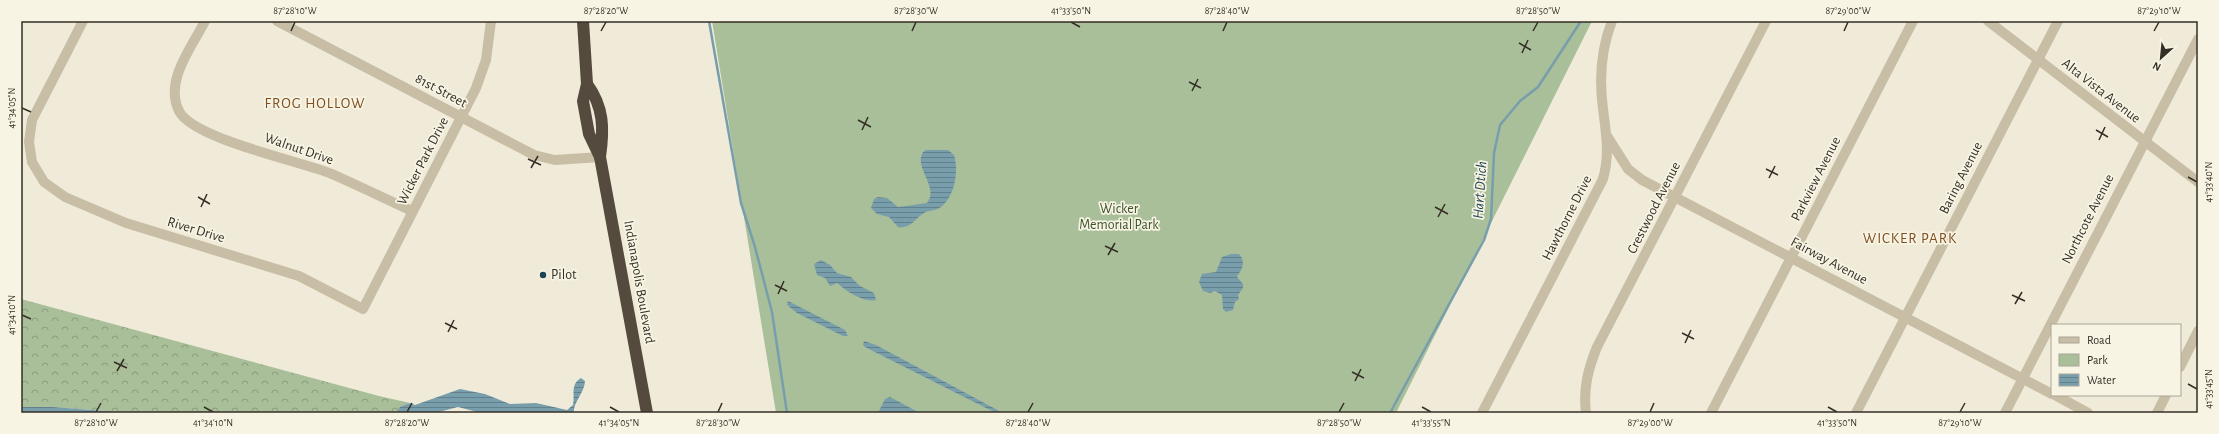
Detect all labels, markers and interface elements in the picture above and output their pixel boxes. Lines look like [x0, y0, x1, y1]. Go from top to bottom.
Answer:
text: 87°28'10"W [273, 6, 317, 16]
text: 87°28'20"W [584, 6, 628, 16]
text: 87°28'30"W [894, 6, 938, 16]
text: 41°33'50"N [1051, 6, 1091, 16]
text: 87°28'40"W [1205, 6, 1249, 16]
text: 87°28'50"W [1516, 6, 1560, 16]
text: 87°29'00"W [1825, 6, 1871, 16]
text: 87°29'10"W [2137, 6, 2181, 16]
north arrow [2141, 38, 2181, 78]
street label: Alta Vista Avenue [2059, 56, 2143, 126]
text: N [2151, 60, 2163, 73]
street label: 81st Street [413, 72, 470, 111]
text: 41°34'05"N [7, 88, 17, 128]
district label: FROG HOLLOW [265, 96, 365, 111]
street label: Wicker Park Drive [395, 115, 451, 207]
street label: Walnut Drive [263, 131, 335, 167]
street label: Parkview Avenue [1789, 135, 1843, 223]
street label: Baring Avenue [1937, 140, 1985, 216]
street label: Crestwood Avenue [1625, 160, 1683, 256]
water label: Hart Dtich [1471, 161, 1489, 219]
text: 41°33'40"N [2204, 162, 2214, 202]
street label: Northcote Avenue [2059, 172, 2117, 266]
street label: Hawthorne Drive [1540, 173, 1594, 263]
park label: Wicker Memorial Park [1079, 202, 1159, 232]
street label: River Drive [166, 215, 226, 245]
street label: Indianapolis Boulevard [621, 219, 657, 345]
district label: WICKER PARK [1863, 231, 1957, 246]
street label: Fairway Avenue [1788, 235, 1870, 287]
place label: Pilot [551, 268, 577, 282]
marker: Pilot [538, 270, 548, 280]
text: 41°34'10"N [7, 295, 17, 335]
legend [2051, 324, 2181, 396]
text: Road [2087, 334, 2111, 346]
text: Park [2087, 354, 2108, 366]
text: 41°33'45"N [2204, 369, 2214, 409]
text: Water [2087, 374, 2116, 386]
text: 87°28'10"W [74, 418, 118, 428]
text: 41°34'10"N [193, 418, 233, 428]
text: 87°28'20"W [385, 418, 429, 428]
text: 41°34'05"N [599, 418, 639, 428]
text: 87°28'30"W [696, 418, 740, 428]
text: 87°28'40"W [1006, 418, 1050, 428]
text: 87°28'50"W [1317, 418, 1361, 428]
text: 41°33'55"N [1411, 418, 1451, 428]
text: 87°29'00"W [1627, 418, 1673, 428]
text: 41°33'50"N [1817, 418, 1857, 428]
text: 87°29'10"W [1938, 418, 1982, 428]

